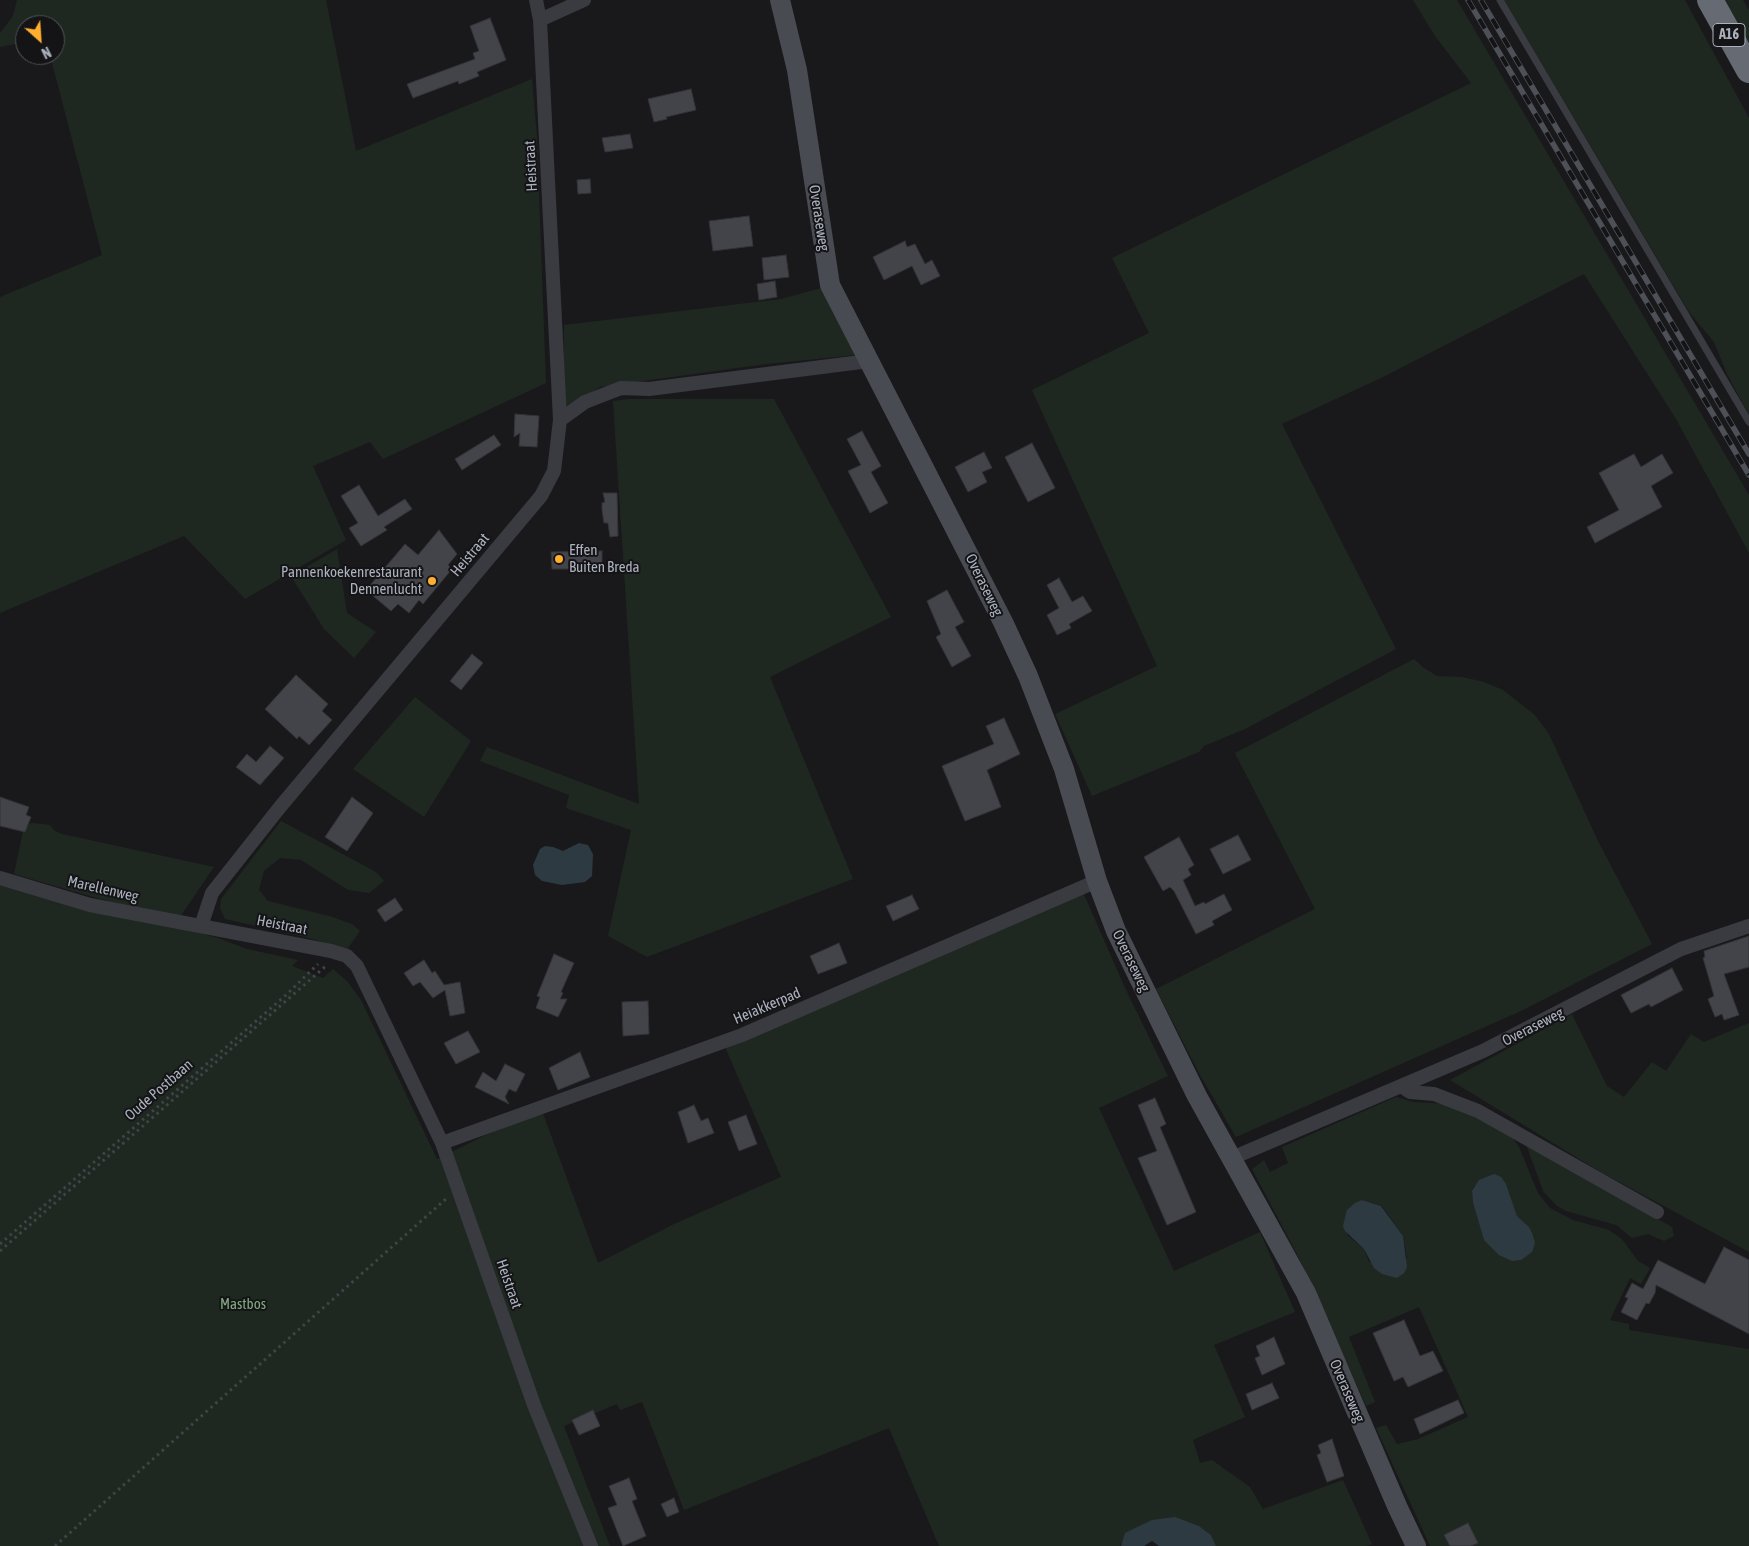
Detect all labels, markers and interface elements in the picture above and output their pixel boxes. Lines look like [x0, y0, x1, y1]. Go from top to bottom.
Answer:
north arrow [15, 15, 65, 65]
road number: A16 [1713, 24, 1745, 46]
text: N [39, 44, 53, 62]
street label: Heistraat [521, 140, 541, 192]
street label: Overaseweg [805, 184, 833, 252]
street label: Heistraat [447, 530, 493, 580]
place label: Effen Buiten Breda [569, 541, 639, 576]
street label: Overaseweg [961, 551, 1007, 619]
marker: Effen Buiten Breda [553, 553, 565, 565]
place label: Pannenkoekenrestaurant Dennenlucht [281, 563, 422, 598]
marker: Pannenkoekenrestaurant Dennenlucht [426, 575, 438, 587]
street label: Marellenweg [66, 872, 140, 906]
street label: Heistraat [255, 911, 309, 939]
street label: Overaseweg [1108, 927, 1154, 995]
street label: Heiakkerpad [731, 984, 803, 1028]
street label: Overaseweg [1499, 1004, 1567, 1050]
street label: Oude Postbaan [121, 1056, 197, 1124]
street label: Heistraat [492, 1257, 526, 1311]
park label: Mastbos [220, 1295, 266, 1313]
street label: Overaseweg [1326, 1357, 1368, 1425]

